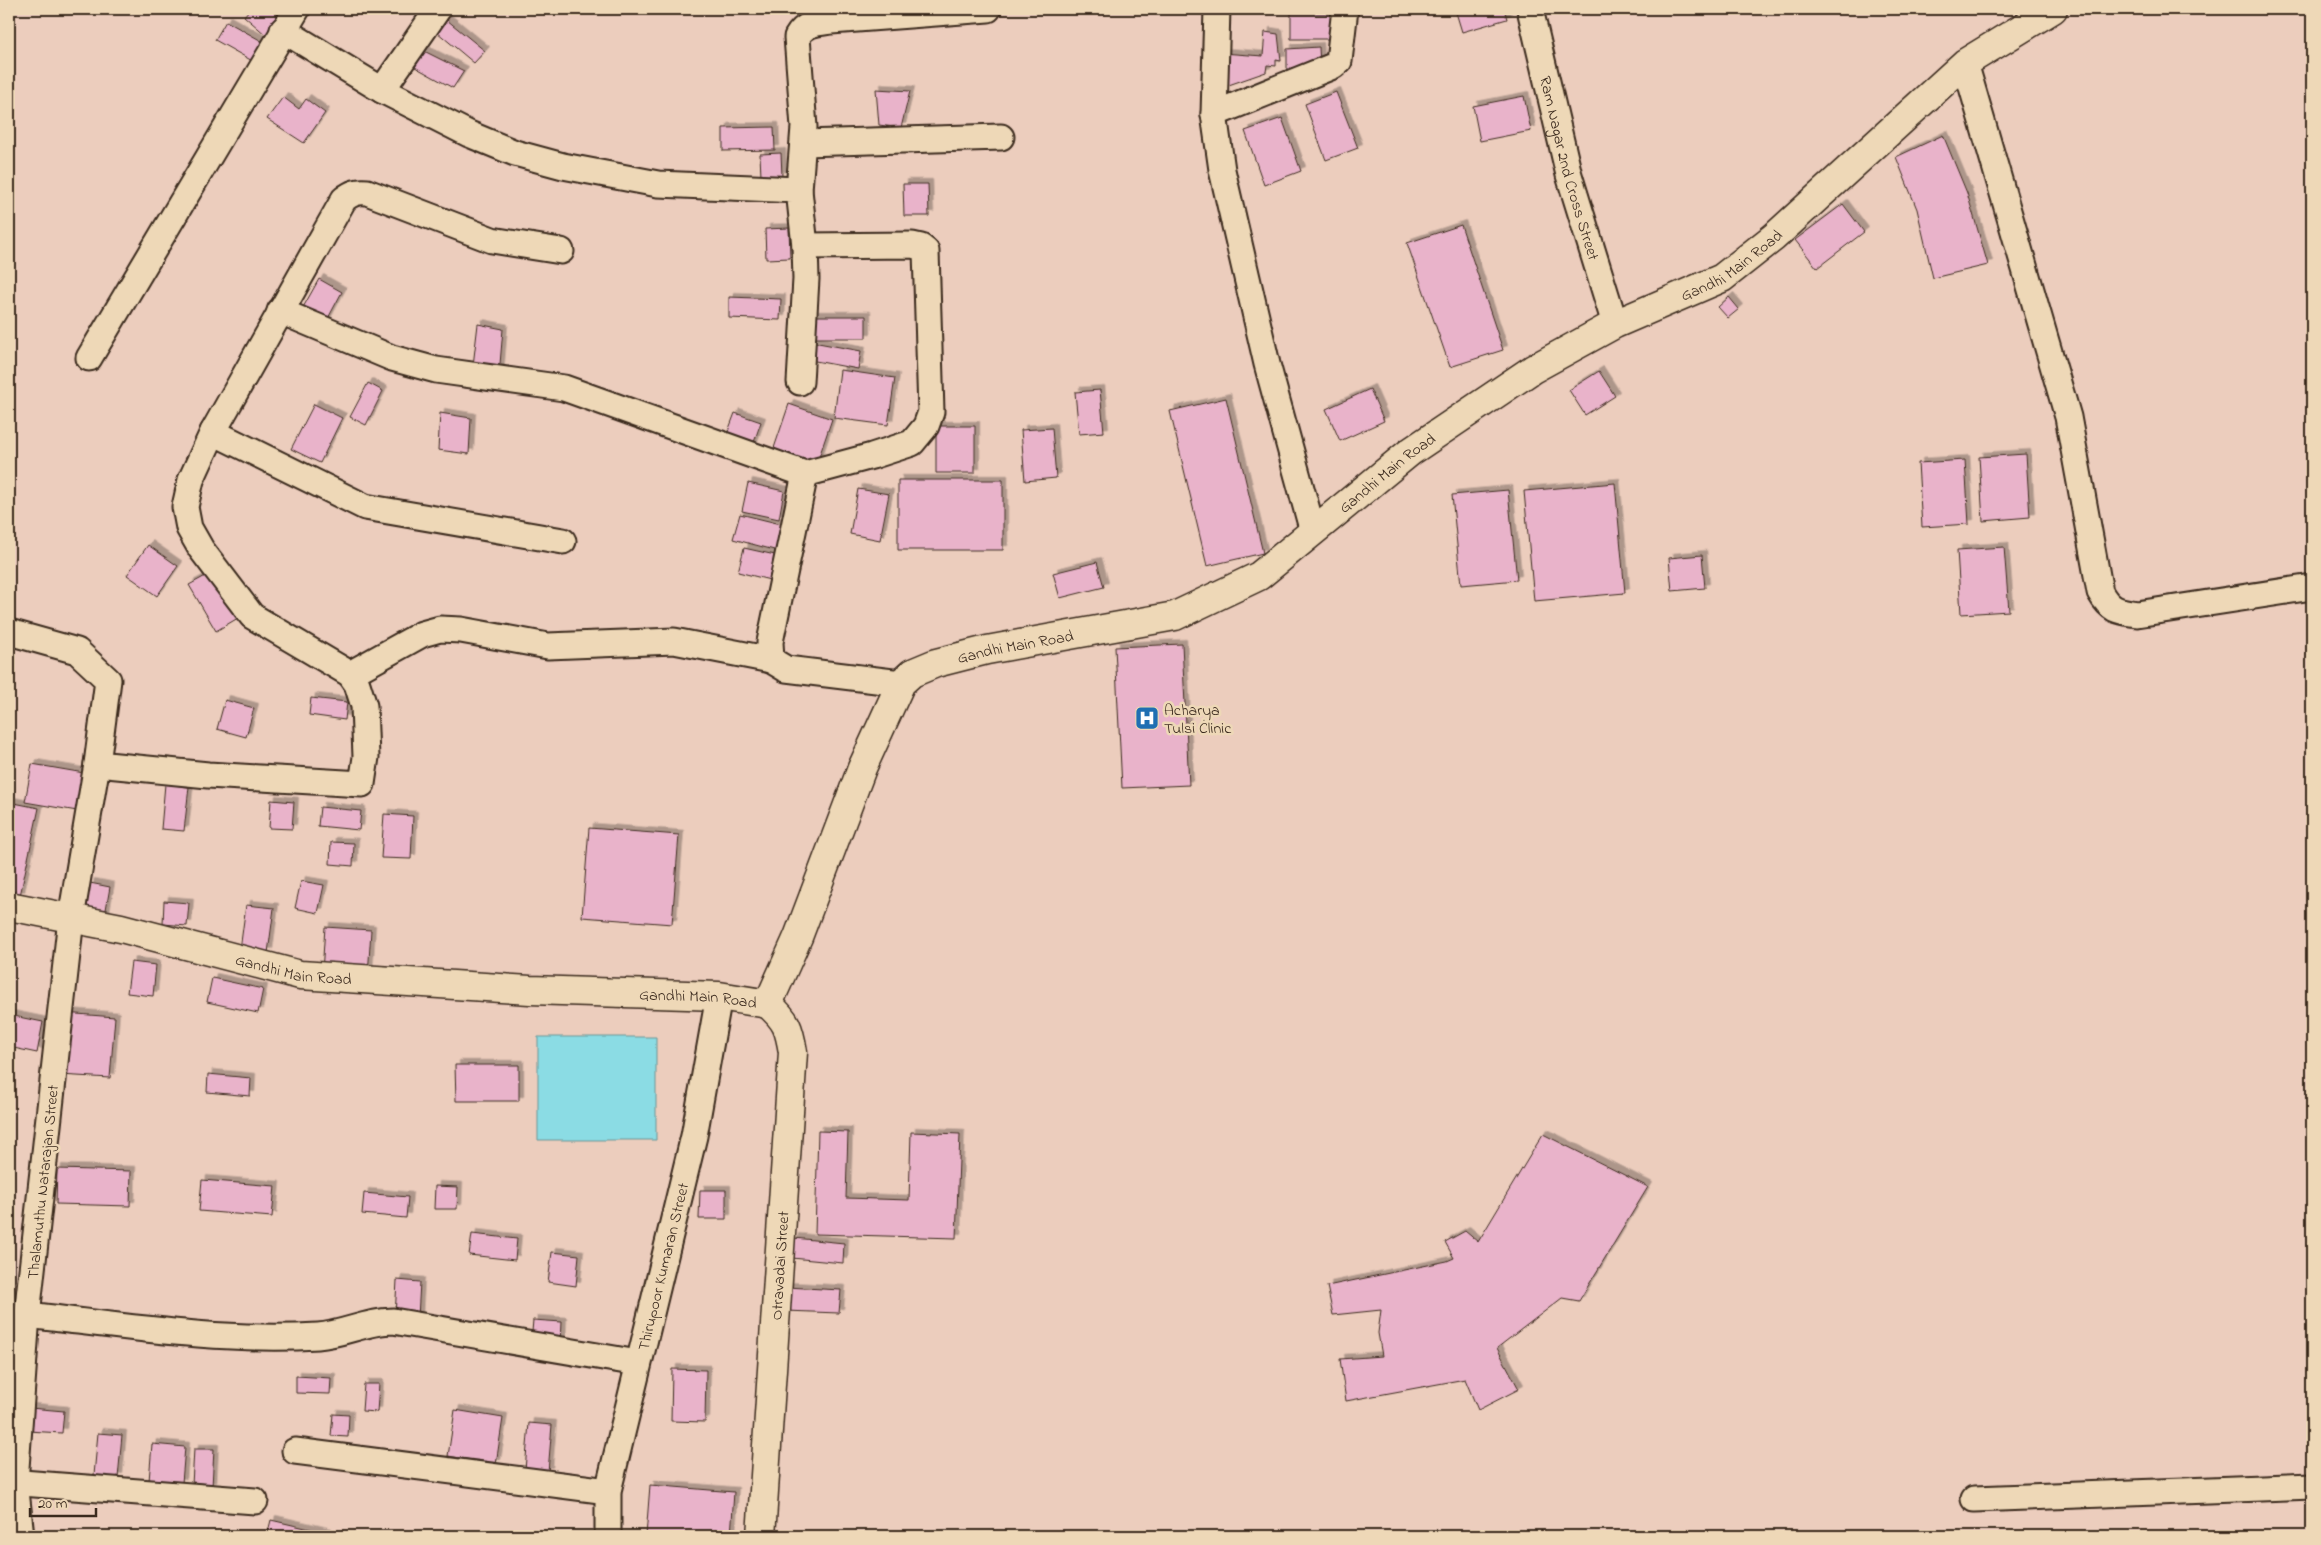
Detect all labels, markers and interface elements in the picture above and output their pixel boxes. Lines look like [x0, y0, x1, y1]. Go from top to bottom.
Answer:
street label: Ram Nagar 2nd Cross Street [1532, 74, 1605, 264]
street label: Gandhi Main Road [1677, 225, 1789, 308]
street label: Gandhi Main Road [1334, 428, 1441, 520]
street label: Gandhi Main Road [955, 625, 1076, 671]
place label: Acharya Tulsi Clinic [1164, 699, 1232, 741]
hospital icon: Acharya Tulsi Clinic [1134, 705, 1160, 731]
street label: Gandhi Main Road [232, 949, 352, 992]
street label: Gandhi Main Road [639, 983, 758, 1016]
street label: Thalamuthu Natarajan Street [22, 1083, 66, 1281]
street label: Thirupoor Kumaran Street [632, 1180, 696, 1353]
street label: Otravadai Street [765, 1210, 796, 1321]
scale bar [30, 1485, 96, 1517]
text: 20 m [38, 1493, 68, 1515]

